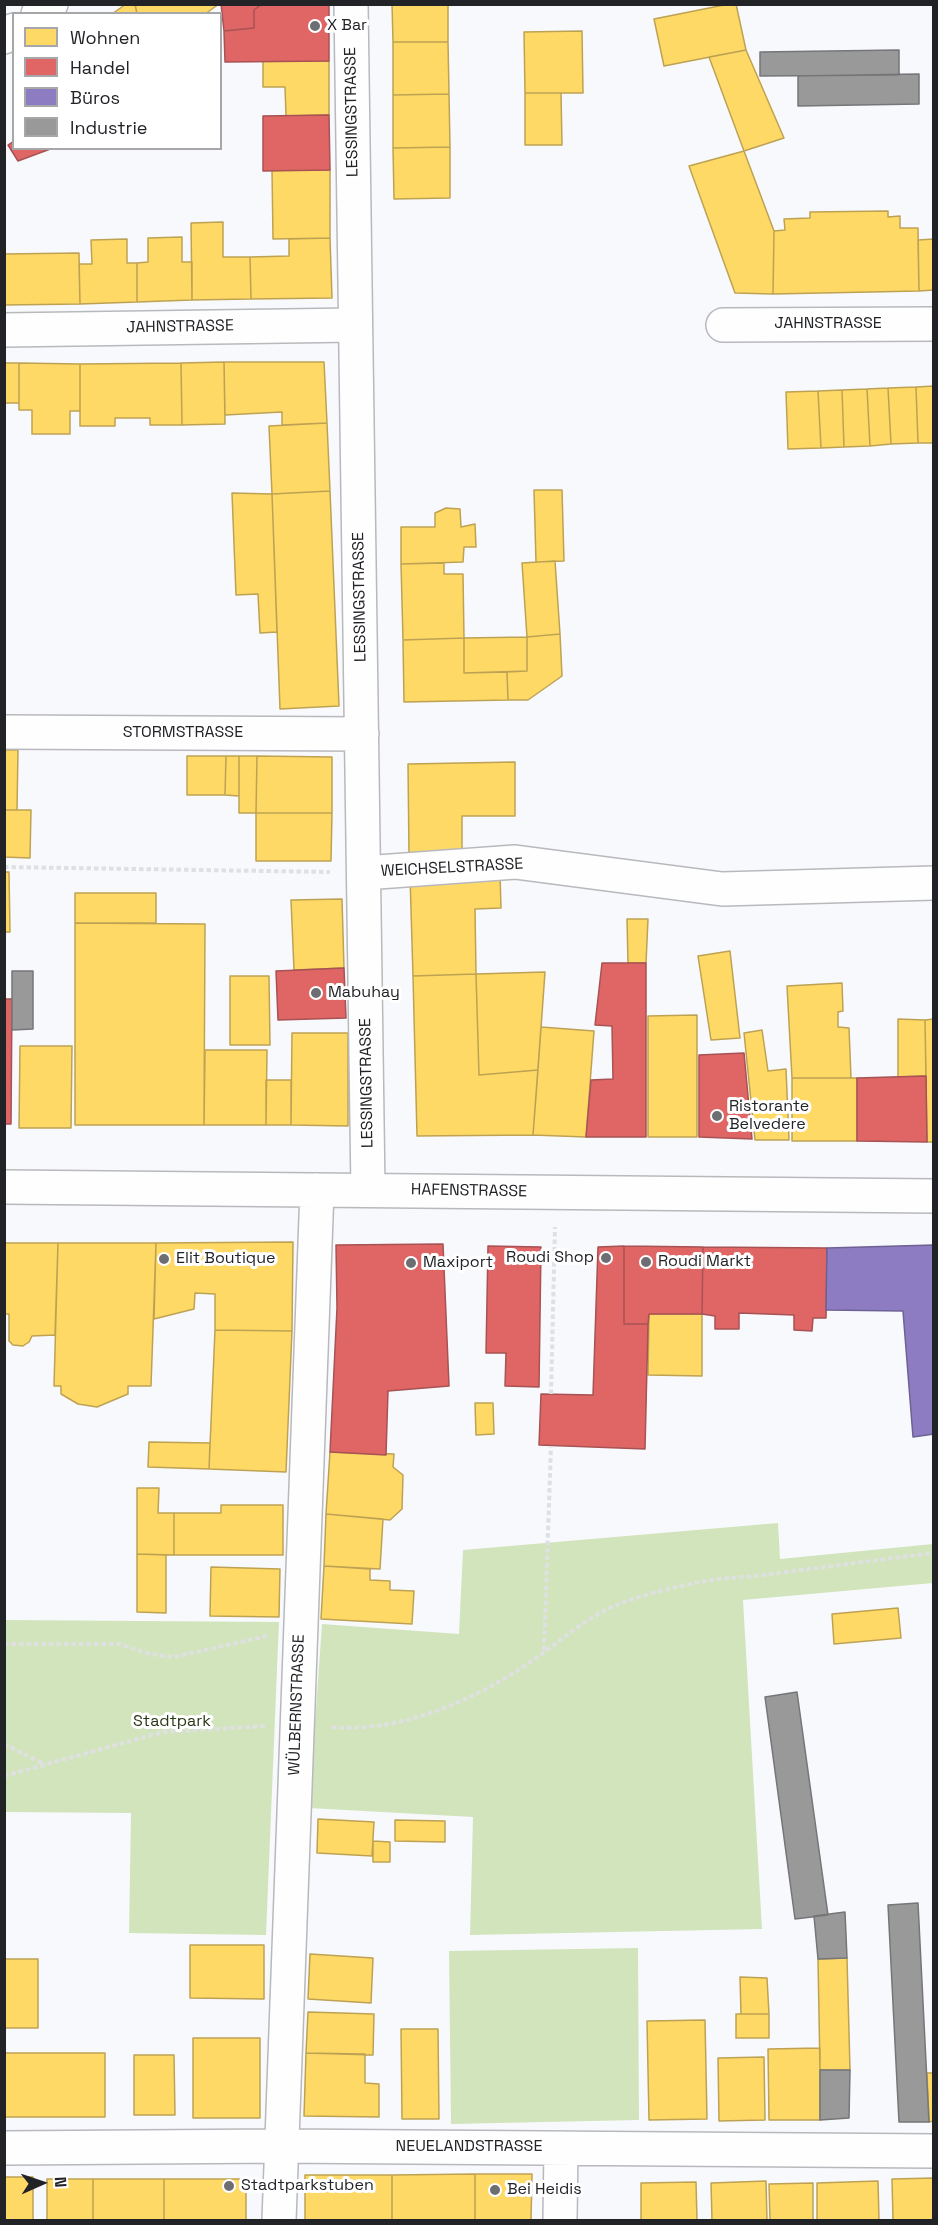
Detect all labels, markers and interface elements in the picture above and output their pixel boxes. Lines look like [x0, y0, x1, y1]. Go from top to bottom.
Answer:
legend [12, 12, 222, 150]
place label: X Bar [327, 16, 367, 36]
marker: X Bar [308, 19, 322, 33]
text: Wohnen [70, 26, 140, 49]
street label: LESSINGSTRASSE [341, 47, 363, 177]
text: Handel [70, 56, 130, 79]
text: Büros [70, 86, 120, 109]
text: Industrie [70, 116, 147, 139]
street label: JAHNSTRASSE [774, 314, 882, 334]
street label: JAHNSTRASSE [126, 316, 234, 338]
street label: LESSINGSTRASSE [349, 532, 371, 662]
street label: STORMSTRASSE [123, 723, 243, 743]
street label: WEICHSELSTRASSE [380, 855, 524, 881]
place label: Mabuhay [328, 983, 400, 1003]
marker: Mabuhay [309, 986, 323, 1000]
street label: LESSINGSTRASSE [356, 1018, 378, 1148]
place label: Ristorante Belvedere [729, 1097, 809, 1135]
marker: Ristorante Belvedere [710, 1109, 724, 1123]
street label: HAFENSTRASSE [411, 1180, 527, 1202]
place label: Roudi Shop [506, 1248, 594, 1268]
place label: Elit Boutique [176, 1249, 275, 1269]
marker: Roudi Shop [599, 1251, 613, 1265]
marker: Elit Boutique [157, 1252, 171, 1266]
place label: Roudi Markt [658, 1252, 751, 1272]
place label: Maxiport [423, 1253, 493, 1273]
marker: Roudi Markt [639, 1255, 653, 1269]
marker: Maxiport [404, 1256, 418, 1270]
street label: WÜLBERNSTRASSE [285, 1634, 309, 1776]
park label: Stadtpark [133, 1712, 211, 1732]
street label: NEUELANDSTRASSE [396, 2137, 542, 2157]
north arrow [12, 2153, 72, 2213]
text: N [50, 2176, 71, 2188]
place label: Stadtparkstuben [241, 2176, 374, 2196]
marker: Stadtparkstuben [222, 2179, 236, 2193]
place label: Bei Heidis [507, 2180, 582, 2200]
marker: Bei Heidis [488, 2183, 502, 2197]

